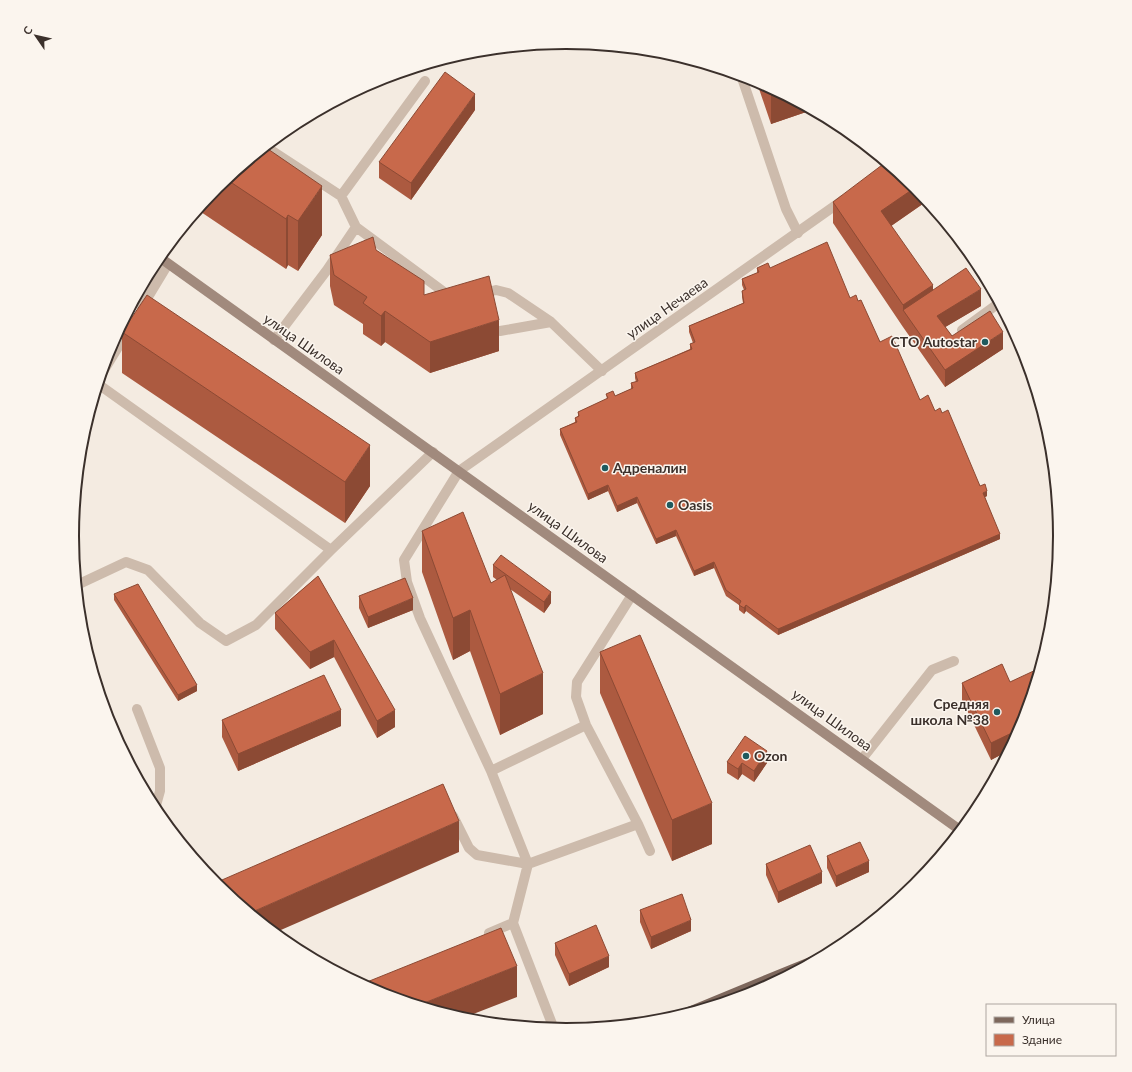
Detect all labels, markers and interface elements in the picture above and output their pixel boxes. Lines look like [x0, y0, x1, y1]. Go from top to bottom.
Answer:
north arrow [16, 16, 56, 56]
text: С [20, 23, 35, 37]
street label: улица Нечаева [623, 273, 711, 342]
street label: улица Шилова [261, 309, 348, 378]
place label: СТО Autostar [891, 333, 978, 350]
marker: СТО Autostar [980, 337, 990, 347]
place label: Адреналин [612, 459, 687, 476]
marker: Адреналин [600, 463, 610, 473]
place label: Oasis [678, 496, 712, 513]
street label: улица Шилова [525, 497, 612, 566]
marker: Oasis [665, 500, 675, 510]
street label: улица Шилова [789, 685, 876, 754]
place label: Средняя школа №38 [911, 695, 989, 728]
marker: Средняя школа №38 [992, 707, 1002, 717]
place label: Ozon [754, 747, 788, 764]
marker: Ozon [741, 751, 751, 761]
legend [986, 1004, 1116, 1056]
text: Улица [1022, 1012, 1055, 1027]
text: Здание [1022, 1032, 1062, 1047]

